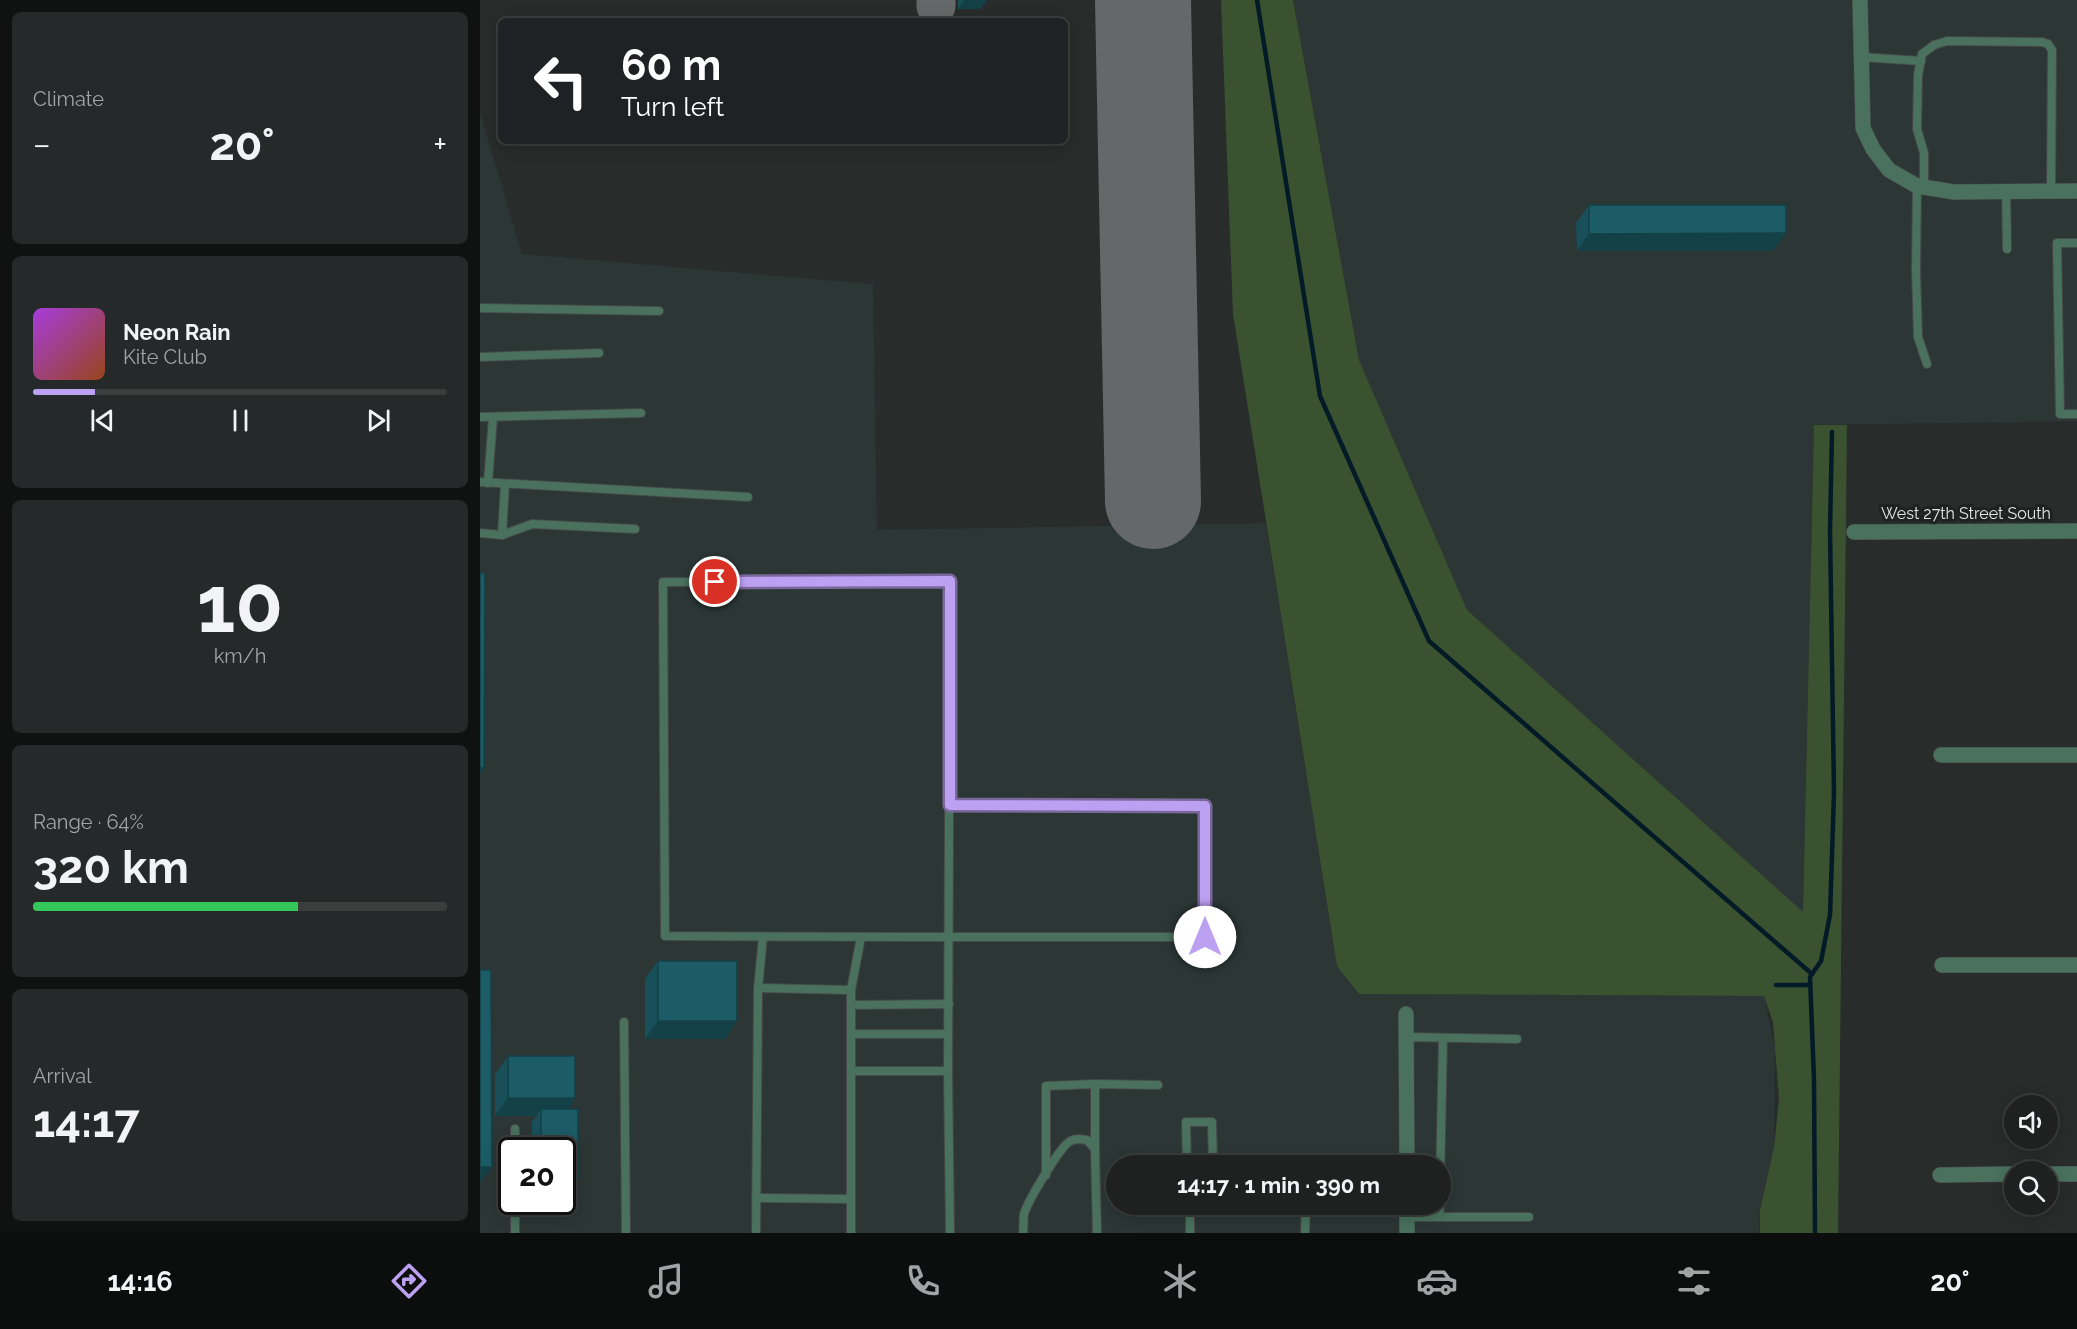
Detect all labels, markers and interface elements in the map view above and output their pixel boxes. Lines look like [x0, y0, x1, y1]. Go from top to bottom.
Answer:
text: 60 m [621, 41, 721, 90]
icon: left [522, 42, 600, 120]
text: Climate [33, 87, 104, 111]
text: Turn left [621, 91, 724, 122]
text: 20° [209, 118, 275, 171]
text: − [33, 125, 51, 164]
text: + [433, 125, 447, 164]
text: Neon Rain [123, 319, 231, 345]
text: Kite Club [123, 345, 207, 369]
icon: previous [86, 404, 119, 437]
icon: pause [224, 404, 257, 437]
icon: next [362, 404, 395, 437]
street label: West 27th Street South [1881, 504, 2051, 523]
pin [689, 556, 740, 607]
text: 10 [197, 559, 283, 650]
icon: arrive [698, 565, 731, 598]
text: km/h [214, 644, 266, 668]
text: Range · 64% [33, 810, 144, 834]
text: 320 km [33, 841, 189, 894]
position arrow [1173, 905, 1237, 969]
text: Arrival [33, 1064, 92, 1088]
text: 14:17 [33, 1095, 140, 1148]
map controls [2004, 1095, 2058, 1215]
button: sound [2004, 1095, 2058, 1149]
speed limit sign: 20 [498, 1137, 576, 1215]
button: search [2004, 1161, 2058, 1215]
text: 14:17 · 1 min · 390 m [1177, 1172, 1380, 1198]
icon: directions [388, 1260, 430, 1302]
icon: music [645, 1260, 687, 1302]
icon: phone [902, 1260, 944, 1302]
icon: climate [1159, 1260, 1201, 1302]
icon: car [1416, 1260, 1458, 1302]
icon: filters [1673, 1260, 1715, 1302]
text: 14:16 [108, 1266, 173, 1297]
text: 20° [1930, 1266, 1969, 1297]

